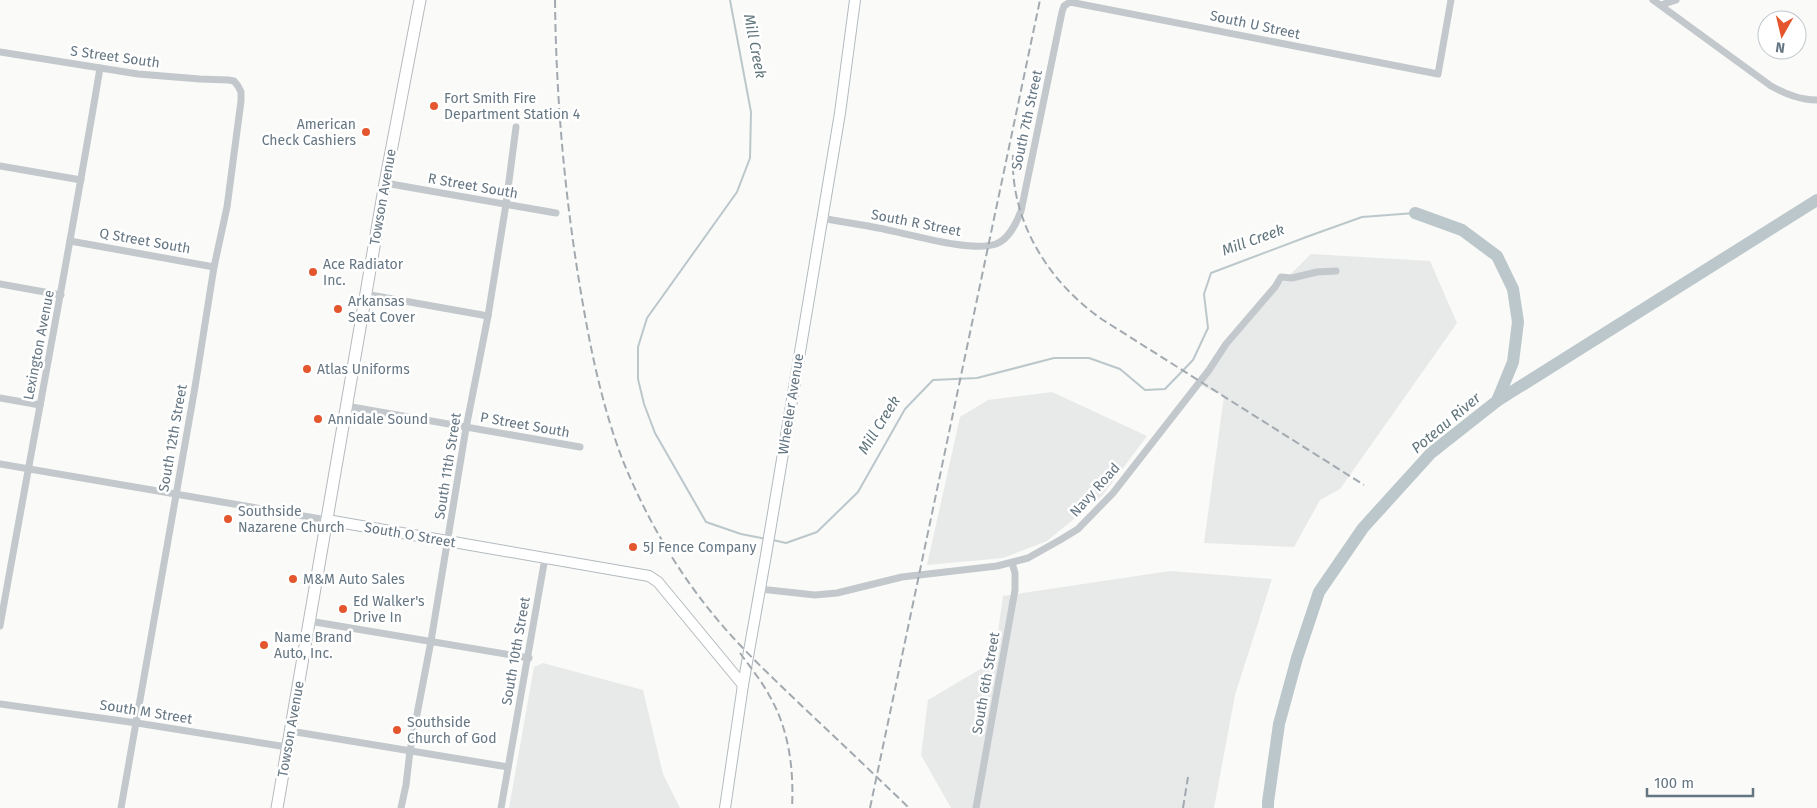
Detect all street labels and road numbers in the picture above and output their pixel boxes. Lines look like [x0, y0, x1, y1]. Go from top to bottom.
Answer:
street label: South U Street [1208, 7, 1303, 43]
street label: S Street South [69, 42, 161, 72]
street label: South 7th Street [1008, 67, 1046, 172]
street label: Towson Avenue [366, 147, 400, 247]
street label: R Street South [427, 170, 519, 202]
street label: South R Street [870, 206, 963, 240]
street label: Q Street South [98, 225, 192, 257]
street label: Lexington Avenue [20, 289, 58, 401]
street label: Wheeler Avenue [775, 352, 807, 456]
street label: South 12th Street [155, 382, 191, 493]
street label: P Street South [479, 409, 571, 441]
street label: South 11th Street [431, 411, 465, 521]
street label: Navy Road [1066, 460, 1124, 520]
street label: South O Street [363, 519, 458, 552]
street label: South 10th Street [498, 595, 534, 707]
street label: South 6th Street [969, 630, 1004, 735]
street label: Towson Avenue [274, 679, 308, 779]
street label: South M Street [98, 696, 194, 728]

